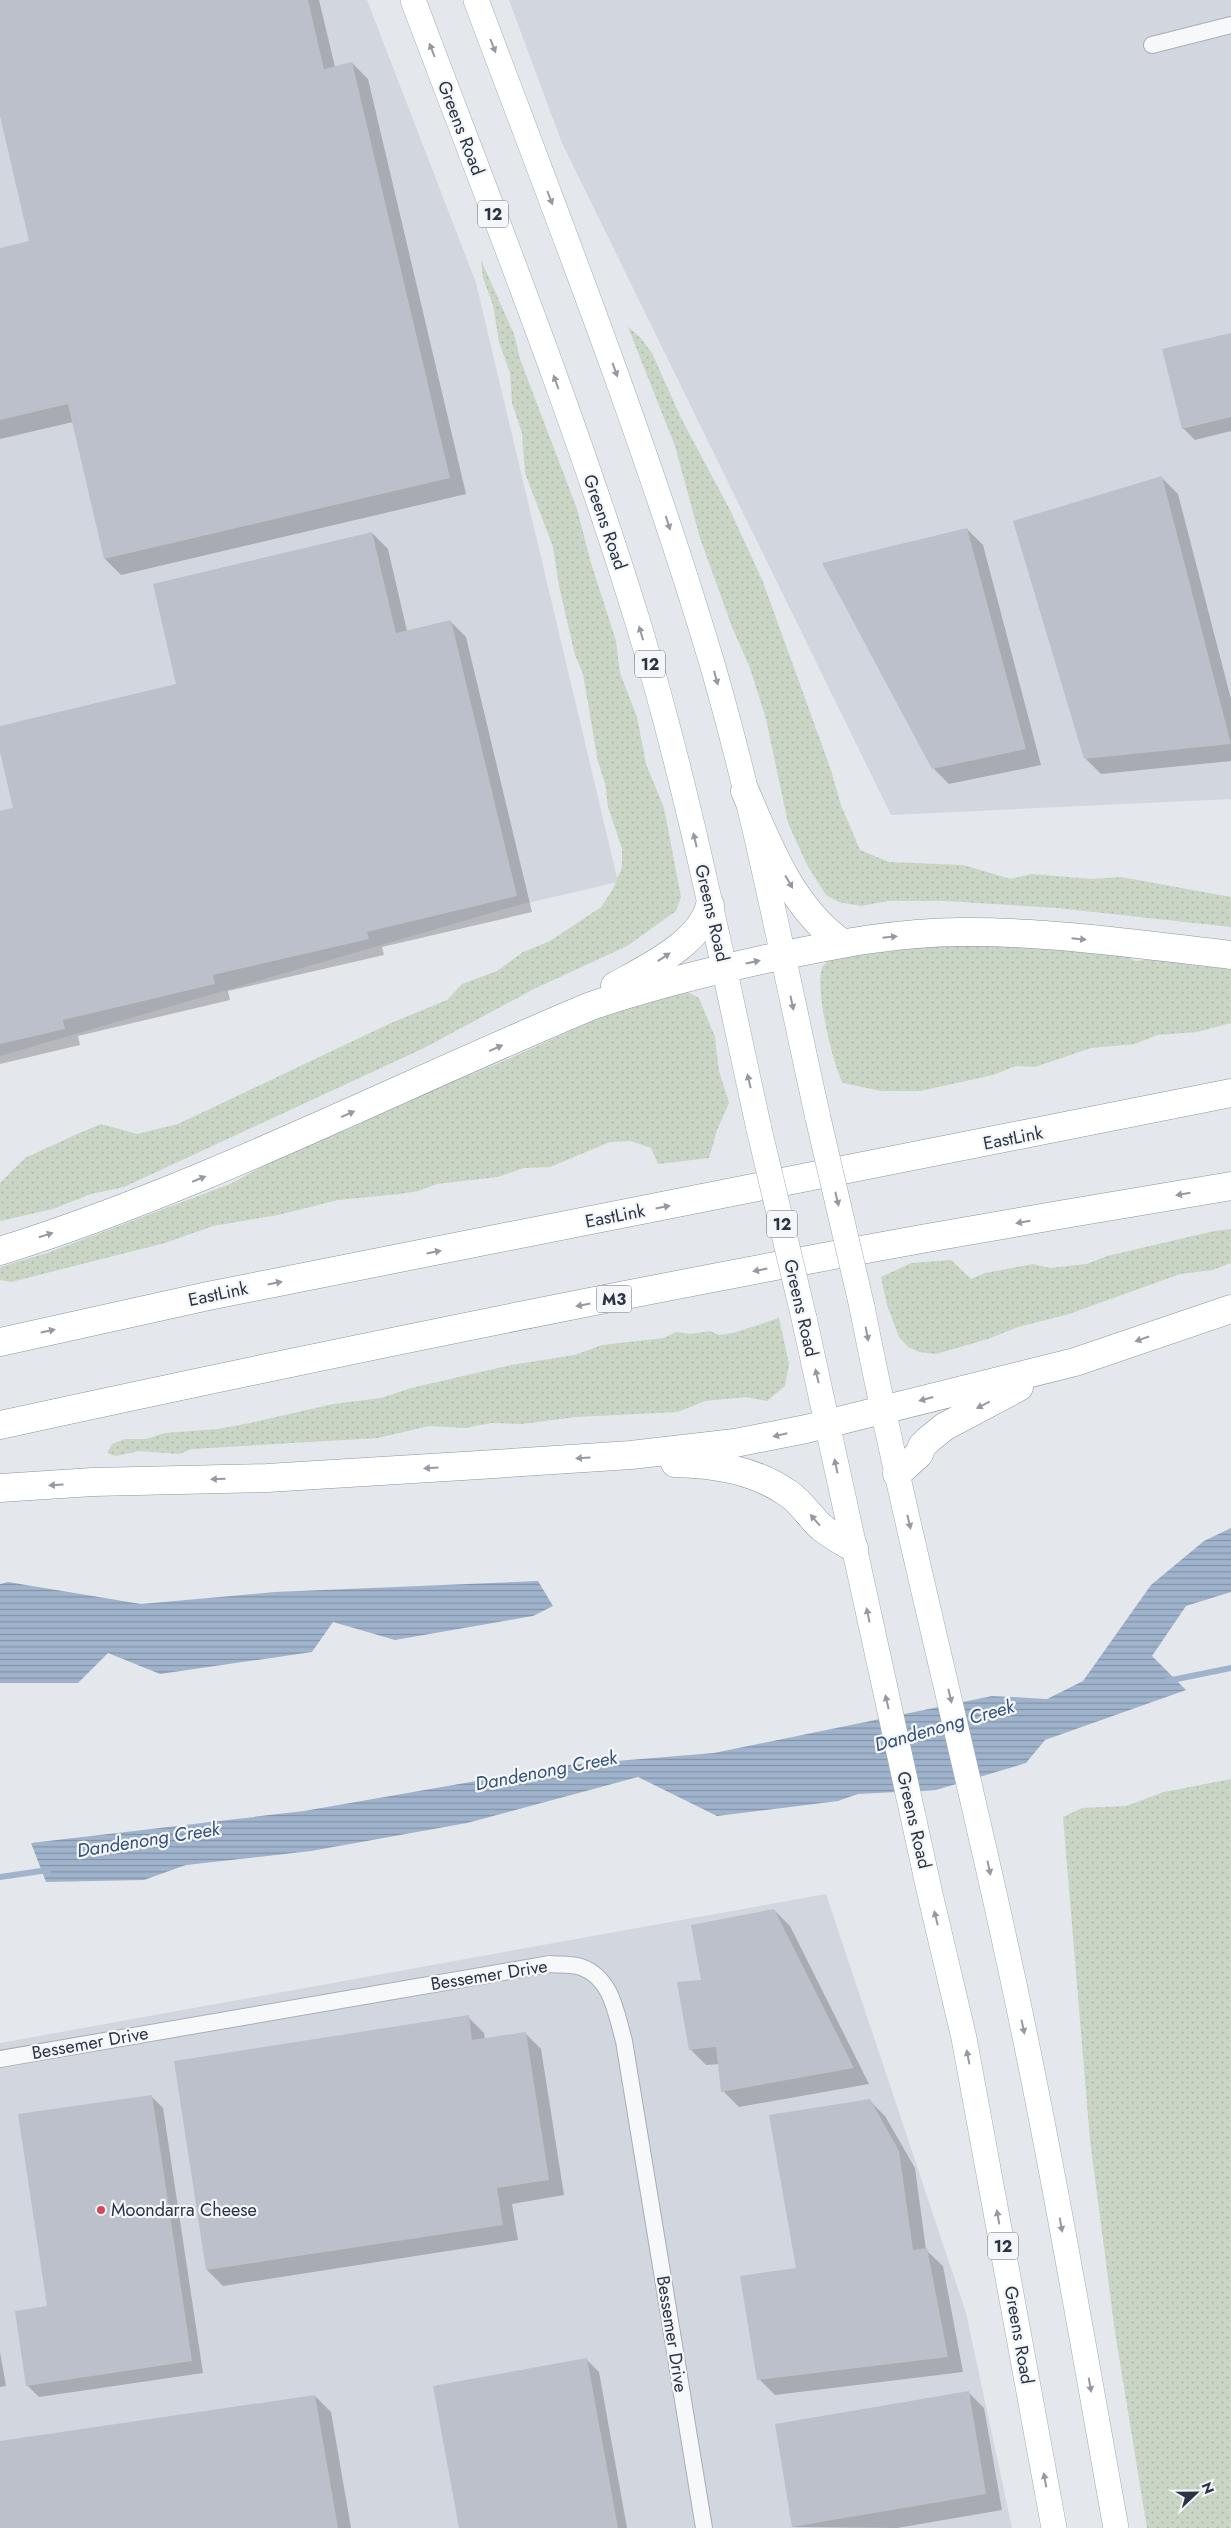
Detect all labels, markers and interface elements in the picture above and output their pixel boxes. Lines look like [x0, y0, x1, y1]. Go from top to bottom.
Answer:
one-way arrow [490, 38, 497, 53]
one-way arrow [427, 43, 435, 57]
street label: Greens Road [431, 77, 491, 179]
one-way arrow [546, 191, 554, 206]
road number: 12 [478, 200, 508, 228]
one-way arrow [612, 362, 619, 377]
one-way arrow [552, 375, 559, 390]
street label: Greens Road [577, 471, 633, 573]
one-way arrow [665, 516, 673, 531]
one-way arrow [636, 625, 644, 640]
road number: 12 [635, 651, 665, 678]
one-way arrow [712, 671, 720, 686]
one-way arrow [691, 833, 699, 848]
street label: Greens Road [688, 862, 736, 964]
one-way arrow [785, 875, 793, 890]
one-way arrow [882, 933, 898, 941]
one-way arrow [1072, 935, 1088, 943]
one-way arrow [657, 952, 671, 961]
one-way arrow [746, 958, 761, 966]
one-way arrow [789, 996, 797, 1012]
one-way arrow [489, 1043, 503, 1051]
one-way arrow [745, 1074, 753, 1089]
one-way arrow [341, 1109, 355, 1117]
street label: EastLink [981, 1119, 1045, 1157]
one-way arrow [192, 1175, 207, 1183]
one-way arrow [1175, 1191, 1191, 1199]
one-way arrow [833, 1192, 841, 1207]
street label: EastLink [583, 1197, 647, 1235]
one-way arrow [655, 1203, 670, 1211]
road number: 12 [767, 1210, 797, 1238]
one-way arrow [1014, 1218, 1030, 1226]
one-way arrow [39, 1231, 54, 1239]
one-way arrow [427, 1247, 443, 1255]
street label: Greens Road [777, 1257, 825, 1359]
one-way arrow [752, 1266, 767, 1274]
street label: EastLink [186, 1275, 250, 1313]
one-way arrow [267, 1279, 283, 1287]
road number: M3 [596, 1286, 632, 1312]
one-way arrow [575, 1301, 591, 1309]
one-way arrow [863, 1326, 871, 1341]
one-way arrow [40, 1327, 55, 1335]
one-way arrow [1134, 1335, 1149, 1343]
one-way arrow [813, 1368, 821, 1383]
one-way arrow [918, 1395, 933, 1403]
one-way arrow [976, 1401, 990, 1409]
one-way arrow [772, 1431, 788, 1439]
one-way arrow [574, 1455, 590, 1463]
one-way arrow [832, 1458, 840, 1474]
one-way arrow [423, 1465, 439, 1473]
one-way arrow [210, 1475, 226, 1483]
one-way arrow [48, 1481, 64, 1489]
one-way arrow [809, 1514, 821, 1526]
one-way arrow [905, 1514, 913, 1529]
one-way arrow [864, 1607, 872, 1622]
one-way arrow [946, 1689, 954, 1704]
water label: Dandenong Creek [871, 1692, 1018, 1758]
one-way arrow [883, 1694, 891, 1709]
water label: Dandenong Creek [473, 1743, 620, 1797]
street label: Greens Road [890, 1769, 938, 1871]
water label: Dandenong Creek [75, 1815, 222, 1864]
one-way arrow [985, 1861, 993, 1876]
one-way arrow [932, 1910, 940, 1925]
street label: Bessemer Drive [429, 1953, 549, 1997]
street label: Bessemer Drive [30, 2020, 150, 2066]
one-way arrow [1019, 2020, 1027, 2035]
one-way arrow [964, 2049, 972, 2065]
place label: Moondarra Cheese [111, 2197, 257, 2223]
marker: Moondarra Cheese [95, 2204, 107, 2216]
one-way arrow [993, 2208, 1001, 2224]
one-way arrow [1057, 2218, 1065, 2233]
road number: 12 [988, 2232, 1018, 2260]
street label: Bessemer Drive [650, 2274, 694, 2394]
street label: Greens Road [998, 2284, 1040, 2386]
one-way arrow [1087, 2378, 1095, 2394]
north arrow [1171, 2468, 1221, 2518]
one-way arrow [1040, 2472, 1048, 2488]
text: N [1197, 2479, 1219, 2497]

